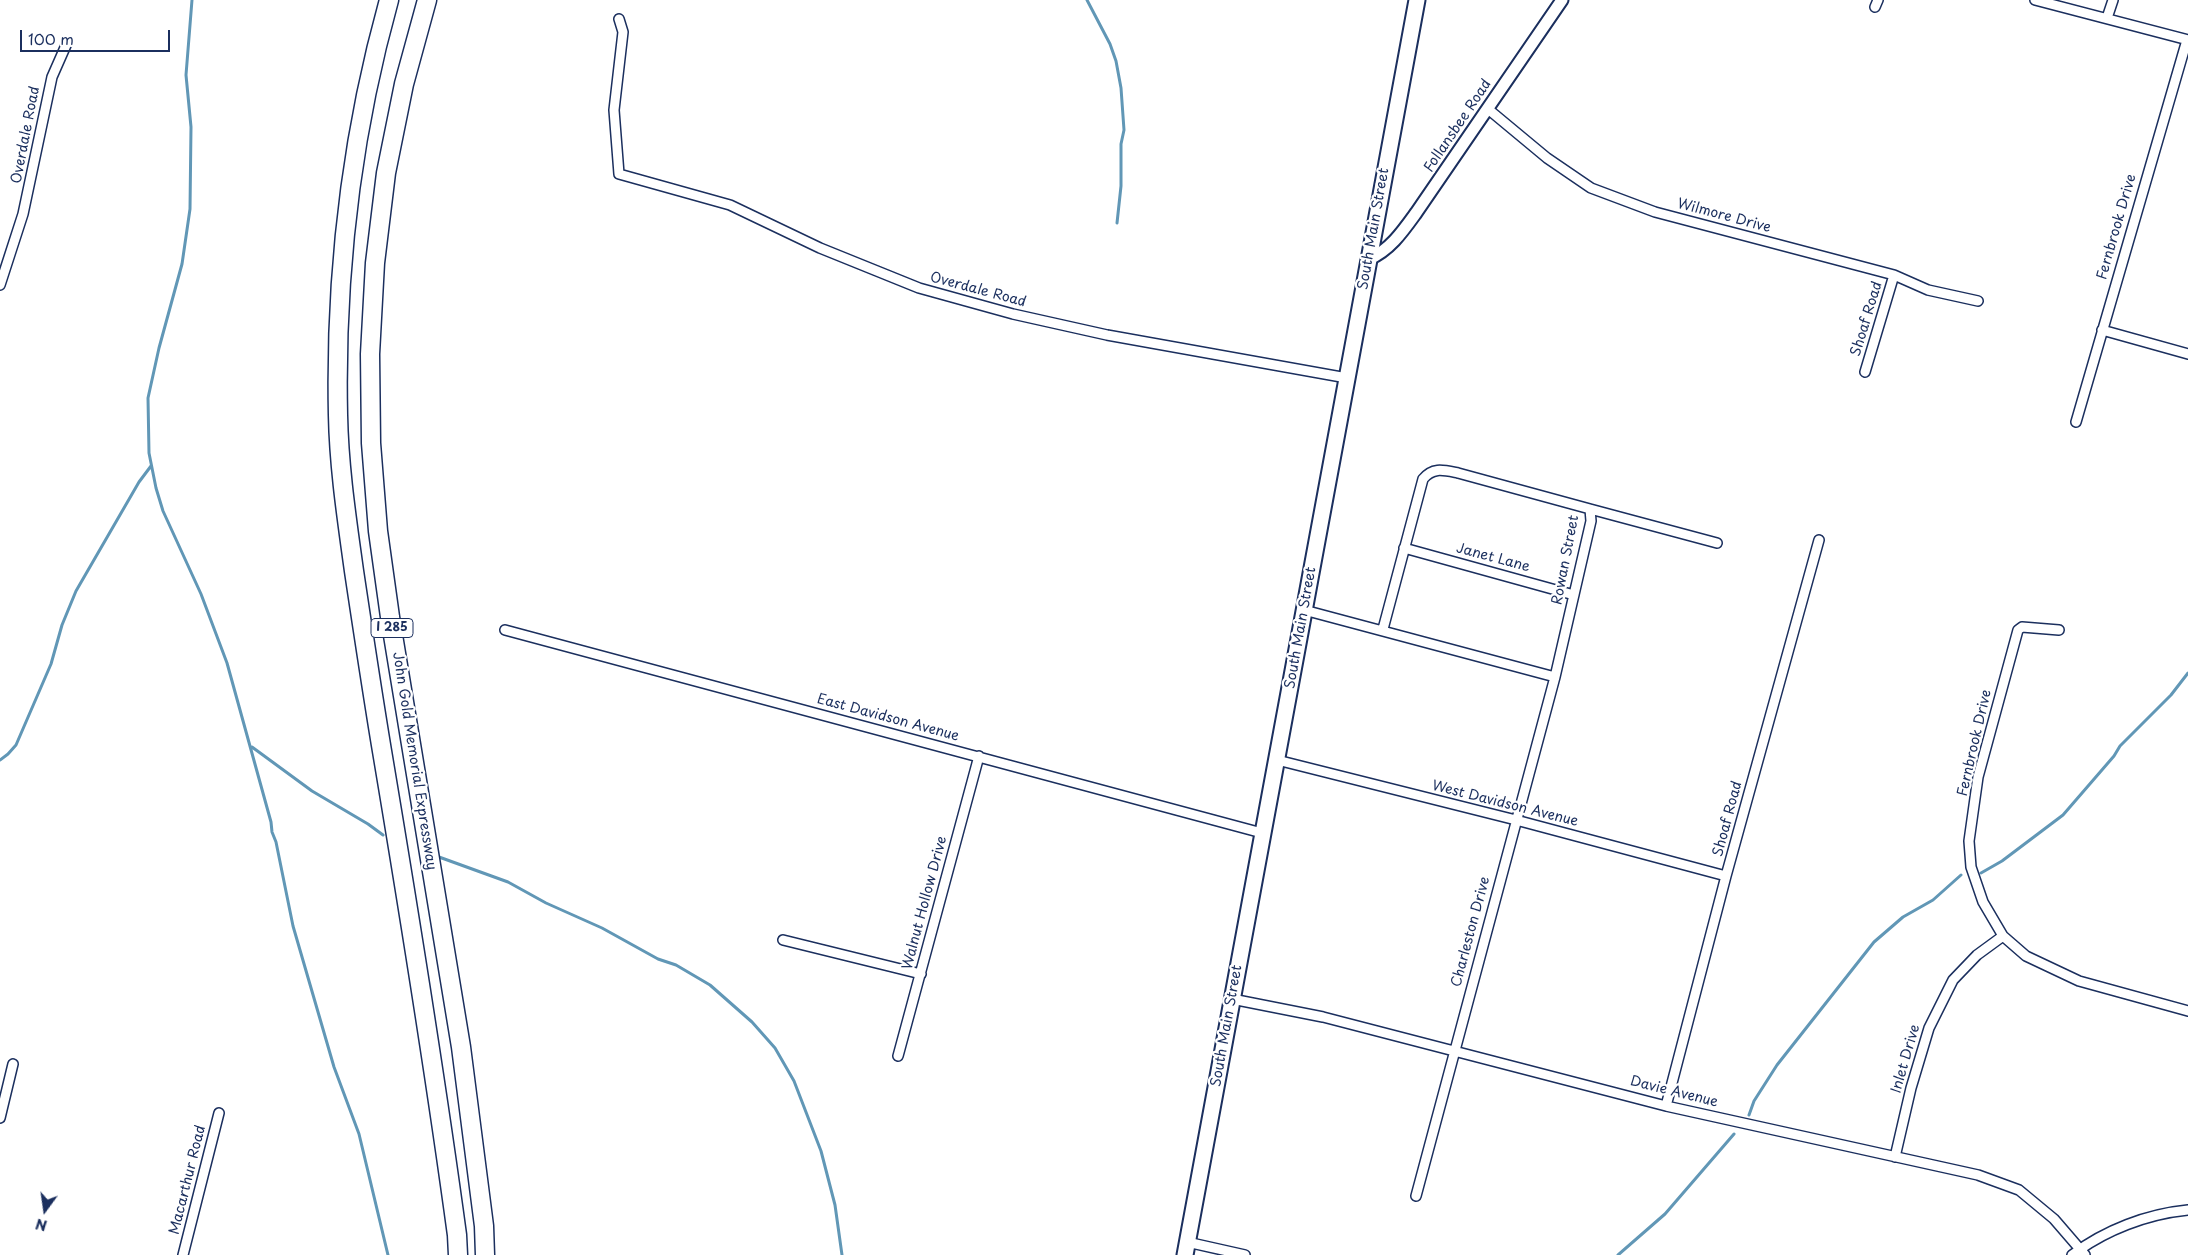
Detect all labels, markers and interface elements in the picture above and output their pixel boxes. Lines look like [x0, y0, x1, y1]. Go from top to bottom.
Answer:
scale bar [22, 20, 172, 52]
text: 100 m [28, 27, 74, 50]
street label: Follansbee Road [1421, 76, 1495, 176]
street label: Overdale Road [8, 85, 44, 185]
street label: South Main Street [1355, 167, 1393, 291]
street label: Fernbrook Drive [2094, 172, 2140, 282]
street label: Wilmore Drive [1675, 195, 1773, 237]
street label: Overdale Road [928, 269, 1028, 311]
street label: Shoaf Road [1848, 280, 1886, 358]
street label: Rowan Street [1549, 514, 1583, 606]
street label: Janet Lane [1454, 540, 1532, 576]
street label: South Main Street [1282, 566, 1320, 690]
road number: I 285 [371, 618, 413, 638]
street label: John Gold Memorial Expressway [388, 651, 440, 871]
street label: Fernbrook Drive [1955, 688, 1995, 798]
street label: East Davidson Avenue [815, 691, 961, 745]
street label: West Davidson Avenue [1430, 778, 1580, 830]
street label: Shoaf Road [1710, 779, 1746, 859]
street label: Walnut Hollow Drive [899, 834, 951, 972]
street label: Charleston Drive [1448, 875, 1494, 989]
street label: South Main Street [1208, 964, 1246, 1088]
street label: Inlet Drive [1888, 1023, 1924, 1095]
street label: Davie Avenue [1628, 1073, 1720, 1111]
street label: Macarthur Road [166, 1124, 210, 1236]
north arrow [20, 1185, 70, 1235]
text: N [33, 1214, 49, 1237]

